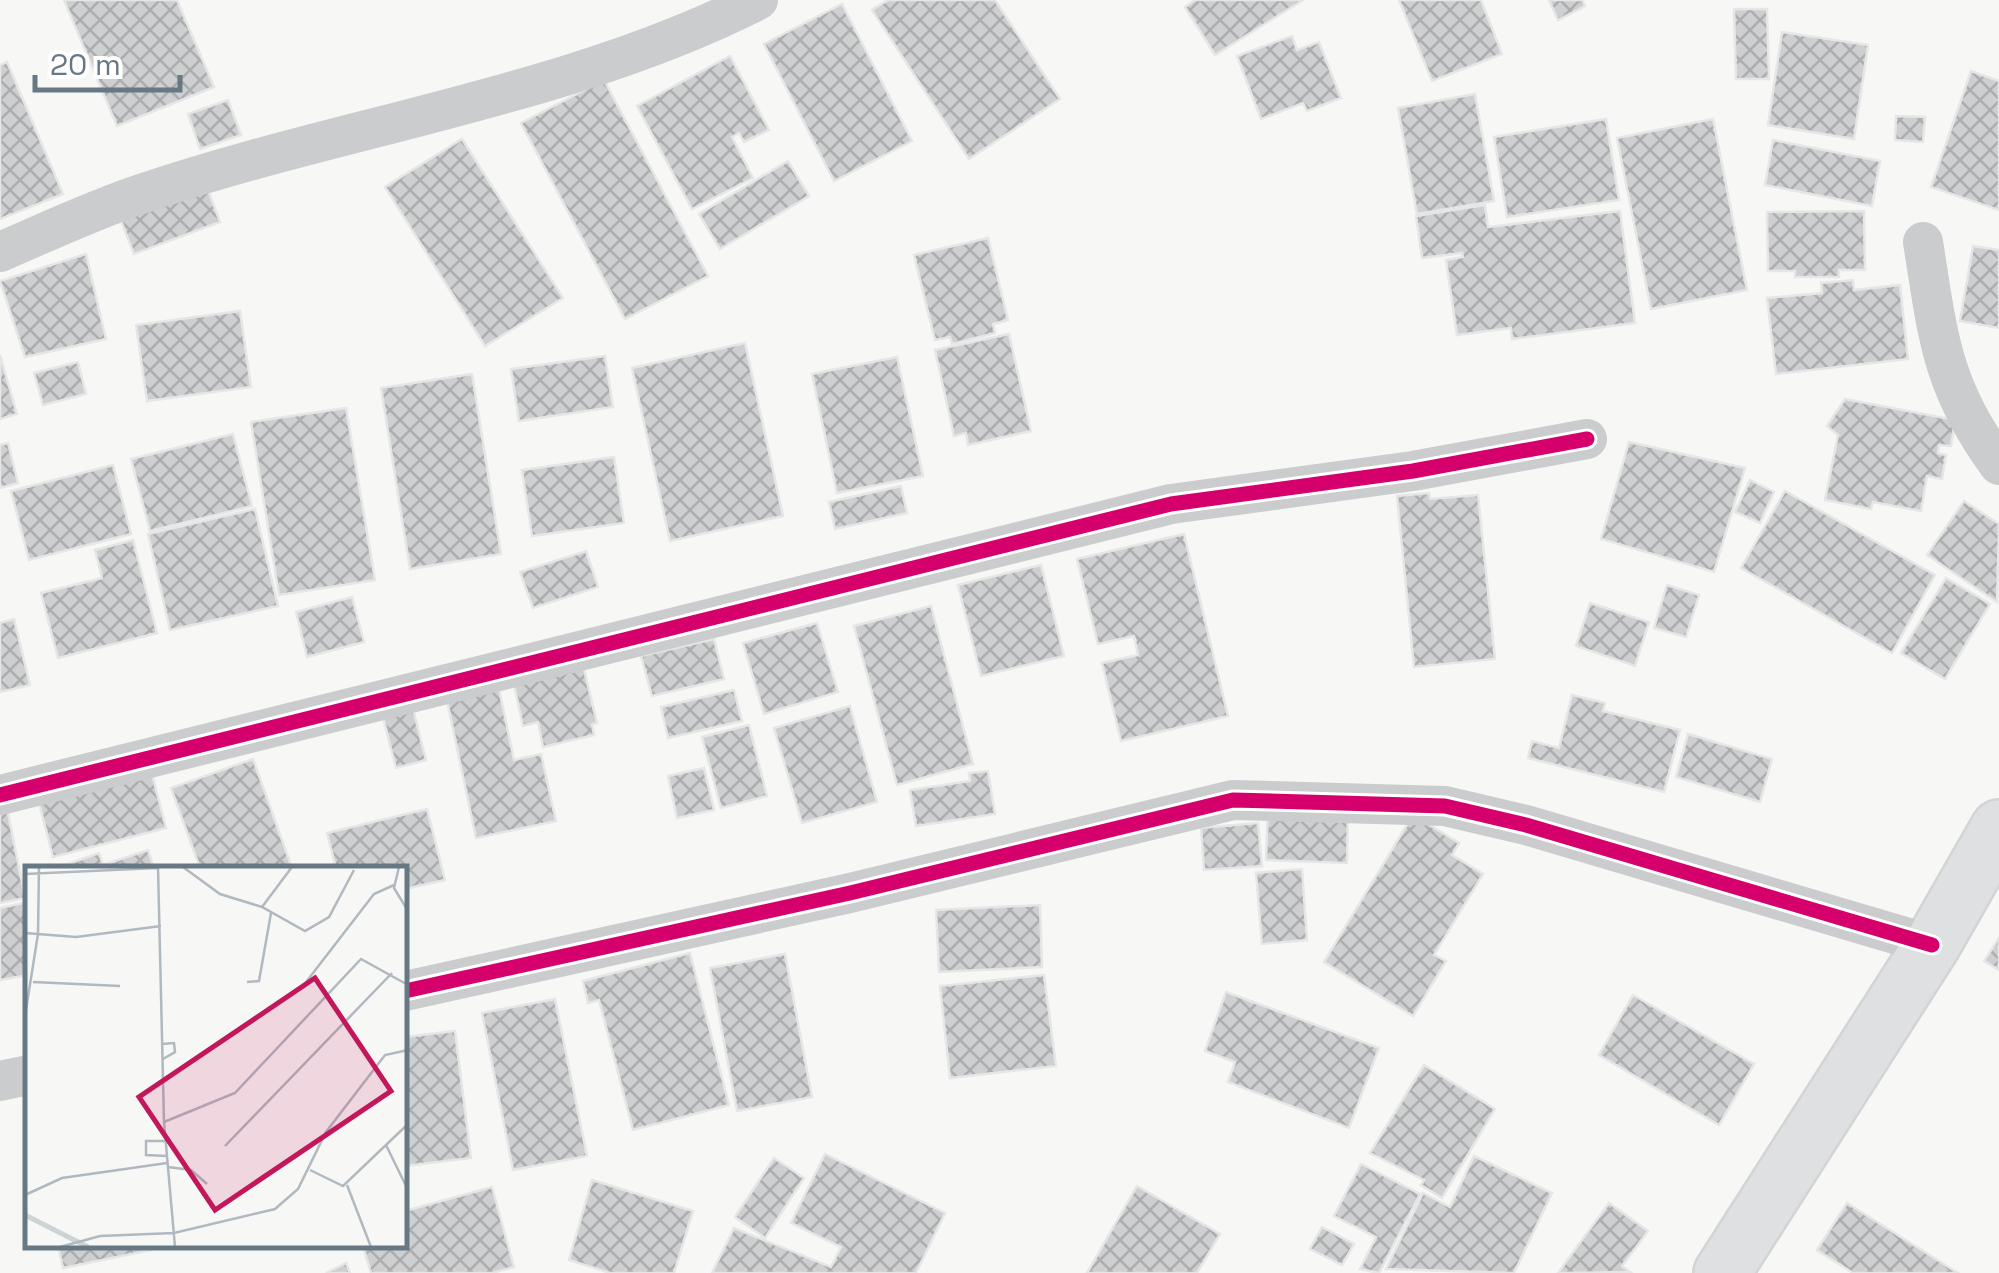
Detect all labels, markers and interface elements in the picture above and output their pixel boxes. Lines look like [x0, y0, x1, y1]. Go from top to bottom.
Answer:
scale bar [35, 30, 180, 92]
text: 20 m [50, 45, 121, 84]
inset map [25, 866, 408, 1248]

